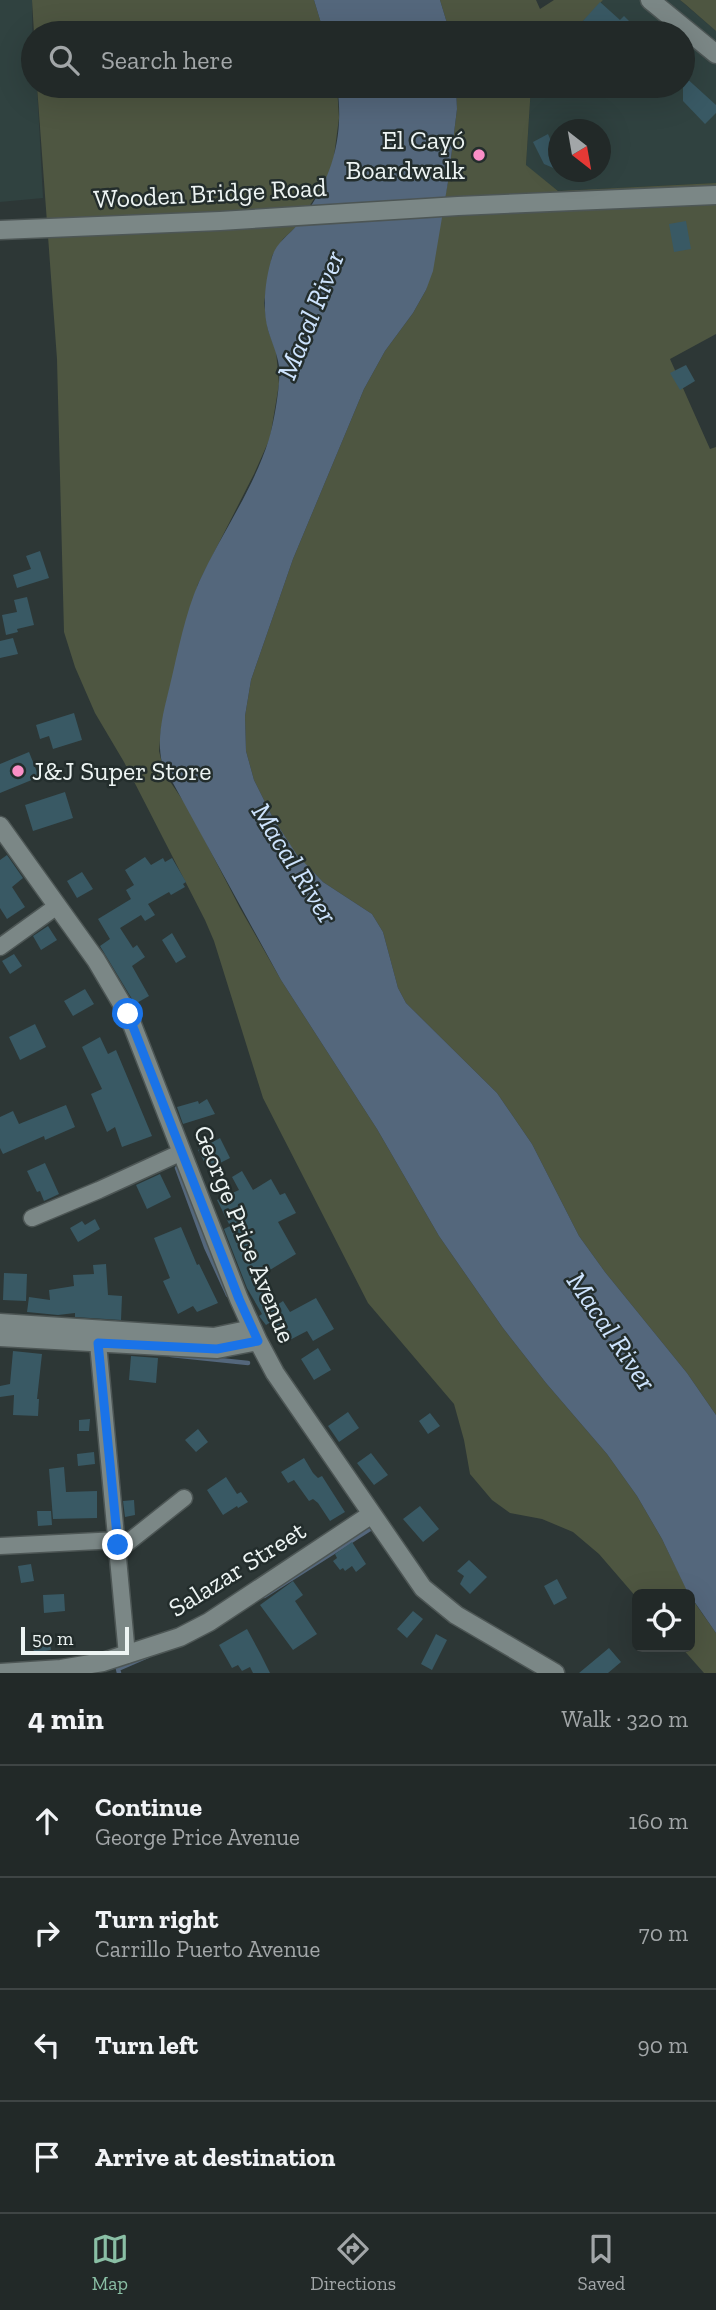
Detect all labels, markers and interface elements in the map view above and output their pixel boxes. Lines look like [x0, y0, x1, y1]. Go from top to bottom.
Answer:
search box [21, 21, 695, 98]
icon: search [45, 41, 83, 79]
text: Search here [101, 44, 233, 76]
north arrow [548, 119, 611, 182]
place label: El Cayó Boardwalk [346, 124, 465, 186]
marker: El Cayó Boardwalk [471, 147, 487, 163]
street label: Wooden Bridge Road [93, 171, 327, 215]
water label: Macal River [270, 246, 351, 384]
place label: J&J Super Store [32, 755, 212, 787]
marker: J&J Super Store [10, 763, 26, 779]
water label: Macal River [245, 797, 345, 930]
route start [112, 998, 143, 1029]
street label: George Price Avenue [187, 1121, 303, 1347]
water label: Macal River [560, 1266, 663, 1397]
street label: Salazar Street [163, 1514, 312, 1624]
route end [102, 1529, 133, 1560]
map controls [632, 1589, 695, 1652]
button: locate [632, 1589, 695, 1652]
scale bar [21, 1624, 130, 1656]
text: 50 m [32, 1627, 73, 1650]
text: 4 min [28, 1701, 104, 1737]
text: Walk · 320 m [561, 1705, 688, 1733]
text: Continue [95, 1791, 202, 1823]
icon: ahead [28, 1802, 66, 1840]
text: 160 m [629, 1807, 688, 1835]
text: George Price Avenue [95, 1823, 300, 1851]
text: Turn right [95, 1903, 218, 1935]
icon: right [28, 1914, 66, 1952]
text: 70 m [639, 1919, 688, 1947]
text: Carrillo Puerto Avenue [95, 1935, 320, 1963]
icon: left [28, 2026, 66, 2064]
text: Turn left [95, 2029, 198, 2061]
text: 90 m [637, 2031, 688, 2059]
icon: arrive [28, 2138, 66, 2176]
text: Arrive at destination [95, 2141, 335, 2173]
tab: Map [91, 2230, 129, 2295]
tab: Directions [310, 2230, 396, 2295]
tab: Saved [578, 2230, 625, 2295]

